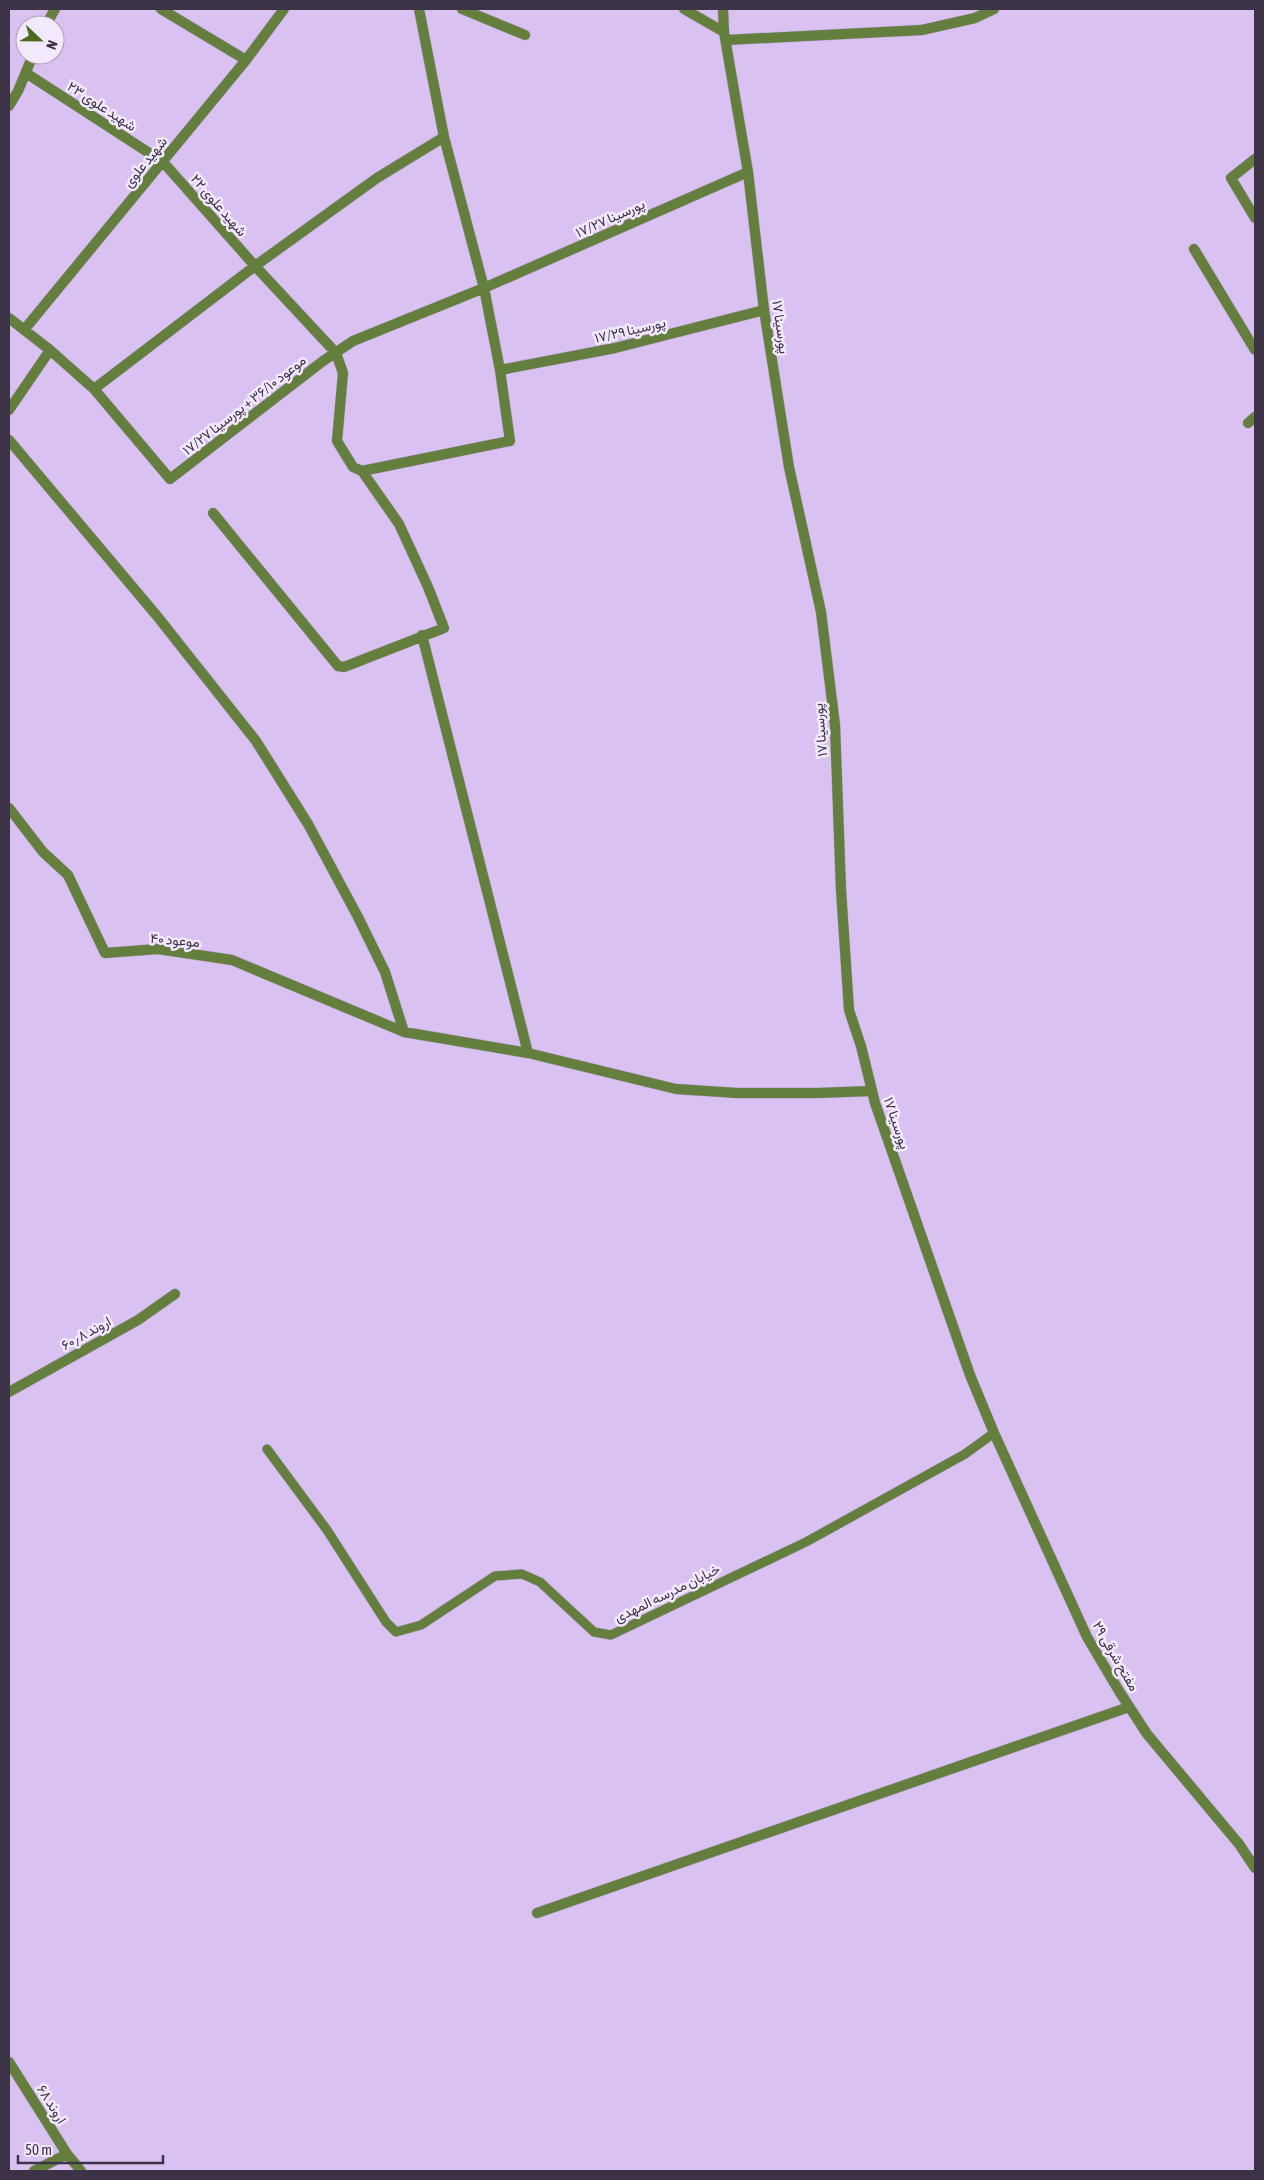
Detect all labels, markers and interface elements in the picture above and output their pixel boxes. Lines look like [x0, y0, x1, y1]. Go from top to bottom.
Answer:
north arrow [15, 15, 65, 65]
text: N [43, 38, 61, 52]
street label: شهید علوی ۲۳ [64, 78, 139, 135]
street label: شهید علوی [120, 134, 171, 191]
street label: شهید علوی ۲۲ [187, 171, 250, 240]
street label: پورسینا ۱۷/۲۷ [573, 196, 648, 242]
street label: پورسینا ۱۷ [767, 299, 793, 355]
street label: پورسینا ۱۷/۲۹ [593, 314, 668, 348]
street label: موعود ۳۶/۱۰ + پورسینا ۱۷/۲۷ [179, 352, 310, 460]
street label: پورسینا ۱۷ [810, 702, 832, 757]
street label: موعود ۴۰ [149, 930, 200, 951]
street label: پورسینا ۱۷ [879, 1095, 913, 1152]
street label: اروند ۶۰٫۸ [58, 1313, 114, 1354]
street label: خیابان مدرسه المهدی [611, 1560, 723, 1626]
street label: مفتح شرقی ۲۹ [1087, 1618, 1142, 1695]
street label: اروند ۶۸ [33, 2082, 70, 2127]
scale bar [18, 2132, 162, 2164]
text: 50 m [25, 2141, 52, 2158]

